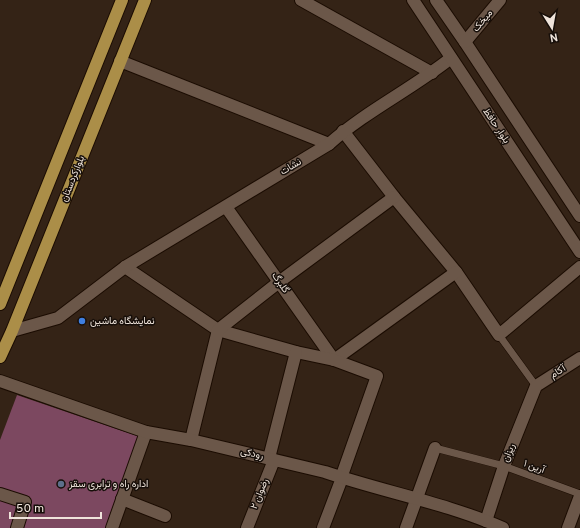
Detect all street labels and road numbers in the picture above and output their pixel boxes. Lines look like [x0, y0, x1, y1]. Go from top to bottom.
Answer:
street label: میخک [470, 7, 496, 35]
street label: بلوار حافظ [479, 106, 513, 146]
street label: بلوارکردستان [58, 154, 88, 204]
street label: نشات [278, 156, 304, 178]
street label: گلبرگ [268, 270, 292, 297]
street label: آکام [548, 362, 569, 382]
street label: ریزان [499, 442, 519, 464]
street label: رودکی [239, 445, 265, 463]
street label: آرین ۱ [522, 457, 547, 477]
street label: رضوان ۲ [248, 477, 272, 511]

